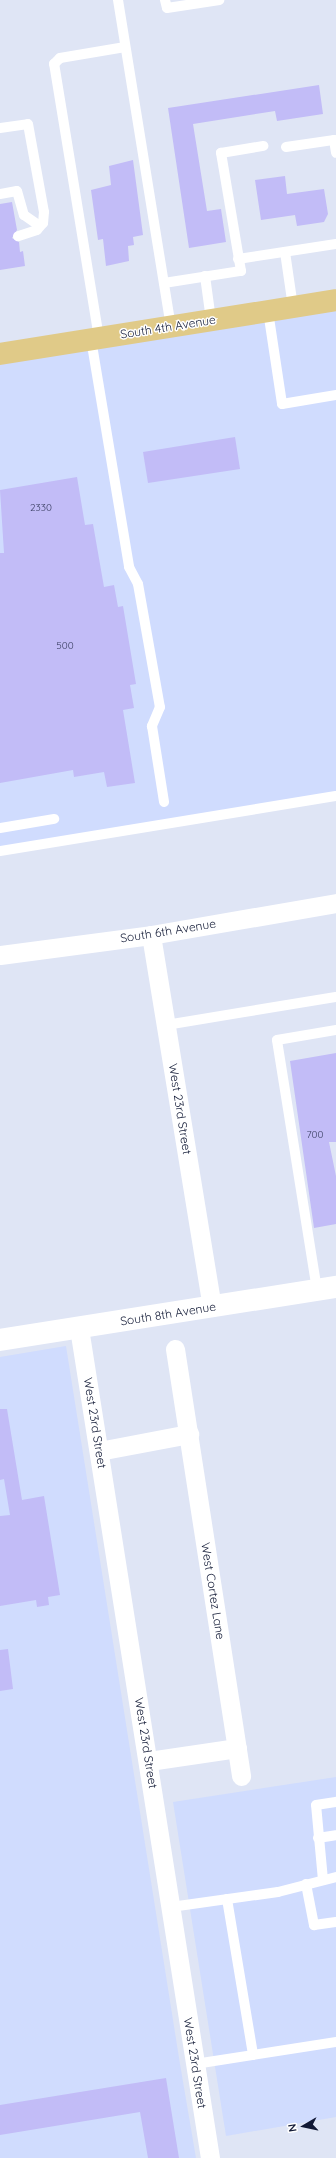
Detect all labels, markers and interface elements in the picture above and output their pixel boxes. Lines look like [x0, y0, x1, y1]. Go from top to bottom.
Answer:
street label: South 4th Avenue [119, 312, 217, 342]
house number: 2330 [30, 502, 52, 514]
house number: 500 [56, 640, 74, 652]
street label: South 6th Avenue [119, 916, 217, 946]
street label: West 23rd Street [166, 1063, 194, 1155]
house number: 700 [306, 1129, 324, 1141]
street label: South 8th Avenue [119, 1299, 217, 1329]
street label: West 23rd Street [81, 1377, 109, 1469]
street label: West Cortez Lane [198, 1541, 228, 1641]
street label: West 23rd Street [132, 1697, 160, 1789]
street label: West 23rd Street [181, 2017, 209, 2109]
north arrow [284, 2106, 324, 2146]
text: N [285, 2123, 300, 2133]

